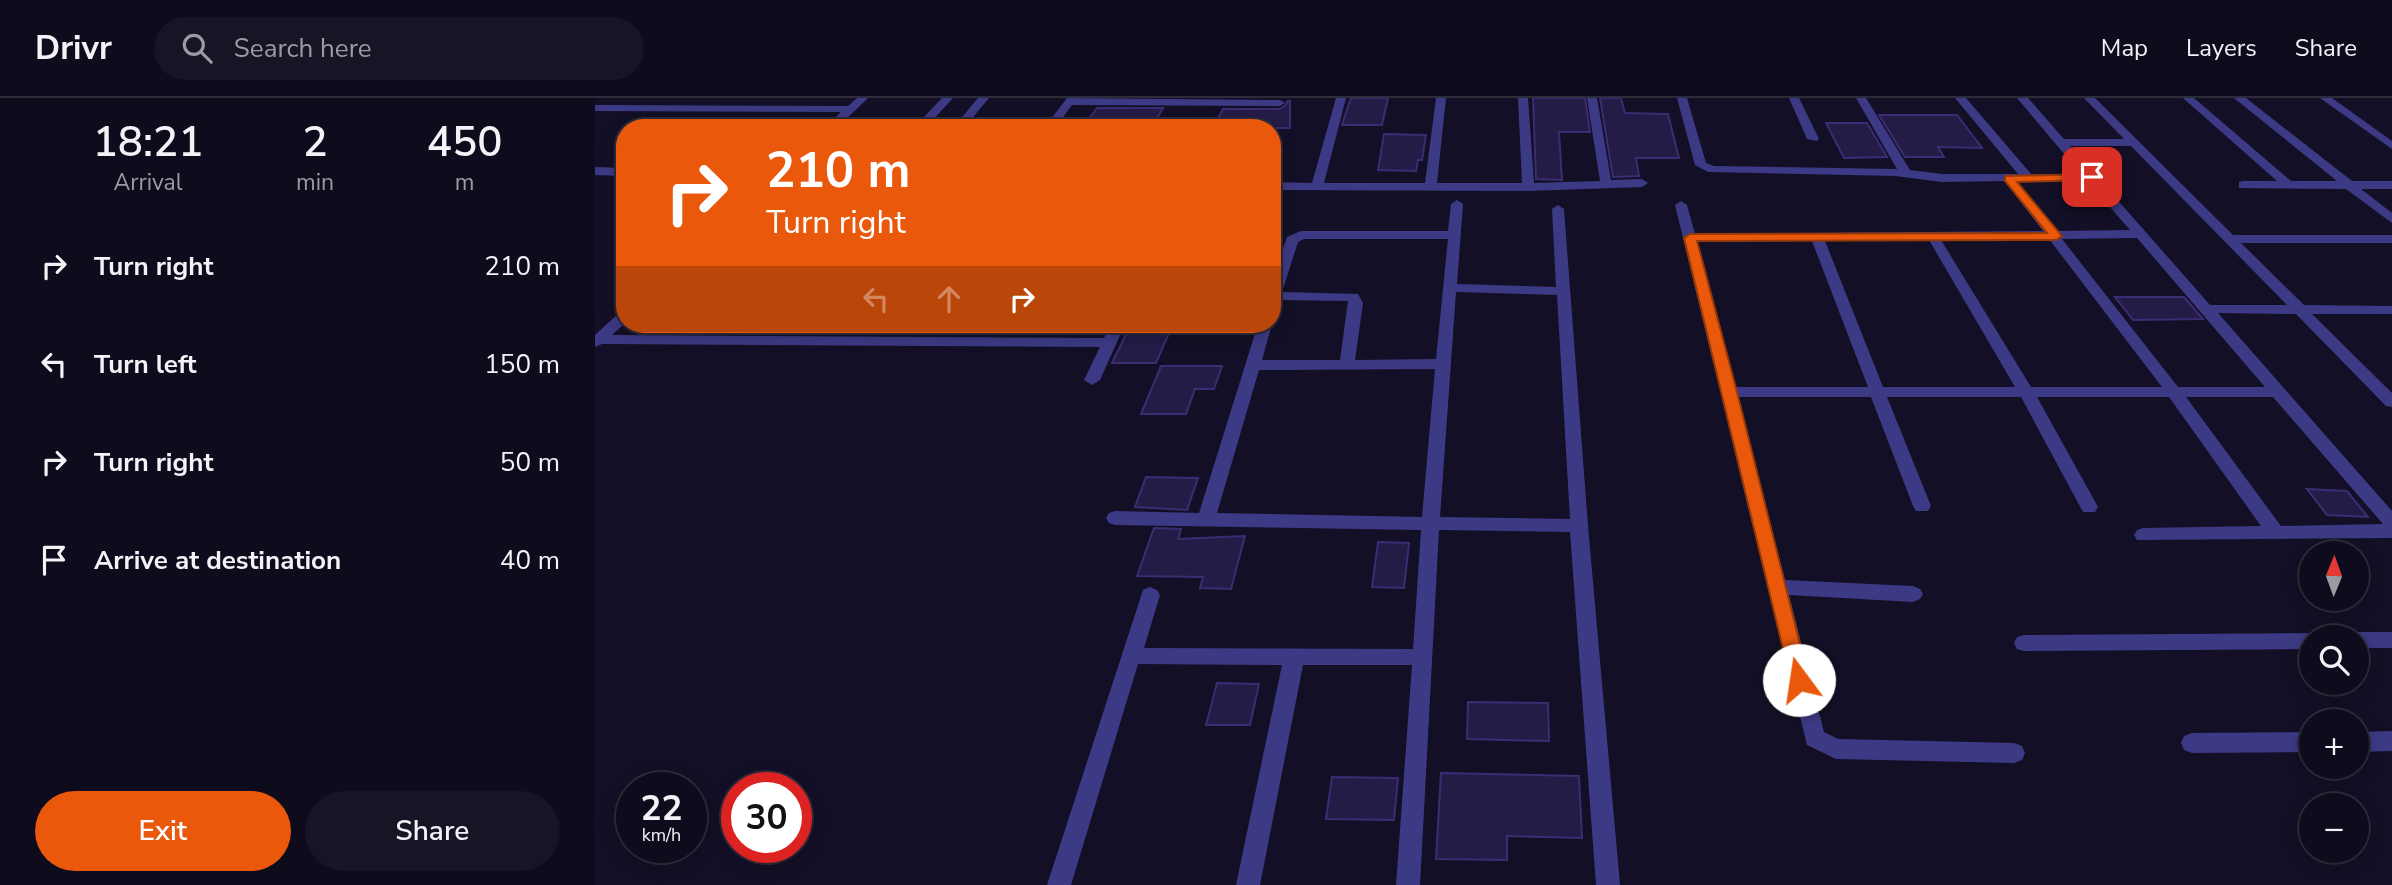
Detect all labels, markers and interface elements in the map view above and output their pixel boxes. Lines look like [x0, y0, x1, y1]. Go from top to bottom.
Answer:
search box [154, 17, 644, 80]
text: Drivr [35, 26, 112, 71]
icon: search [178, 29, 216, 67]
text: Search here [234, 31, 372, 66]
text: Map [2101, 32, 2148, 64]
text: Layers [2186, 32, 2257, 64]
text: Share [2295, 32, 2357, 64]
text: 18:21 [93, 114, 203, 171]
text: 2 [302, 114, 328, 171]
text: 450 [427, 114, 502, 171]
text: 210 m [766, 137, 910, 204]
icon: right [651, 147, 742, 238]
pin [2062, 147, 2122, 207]
icon: arrive [2073, 158, 2111, 196]
text: Arrival [113, 167, 183, 198]
text: min [296, 167, 334, 198]
text: m [455, 167, 474, 198]
text: Turn right [766, 201, 906, 244]
icon: right [35, 247, 73, 285]
text: Turn right [94, 249, 213, 284]
text: 210 m [484, 249, 560, 284]
icon: left [857, 280, 895, 318]
icon: ahead [930, 280, 968, 318]
icon: right [1003, 280, 1041, 318]
icon: left [35, 345, 73, 383]
text: Turn left [94, 347, 197, 382]
text: 150 m [484, 347, 560, 382]
icon: right [35, 443, 73, 481]
text: Turn right [94, 445, 213, 480]
text: 50 m [500, 445, 560, 480]
icon: arrive [35, 541, 73, 579]
north arrow [2299, 541, 2369, 611]
map controls [2299, 541, 2369, 863]
text: Arrive at destination [94, 543, 341, 578]
text: 40 m [500, 543, 560, 578]
button: search [2299, 625, 2369, 695]
position arrow [1762, 643, 1836, 717]
button: + [2299, 709, 2369, 779]
speed limit sign: 30 [721, 772, 812, 863]
text: 22 [640, 785, 683, 832]
button: Exit [35, 791, 291, 871]
button: Share [305, 791, 560, 871]
button: − [2299, 793, 2369, 863]
text: km/h [642, 823, 681, 847]

